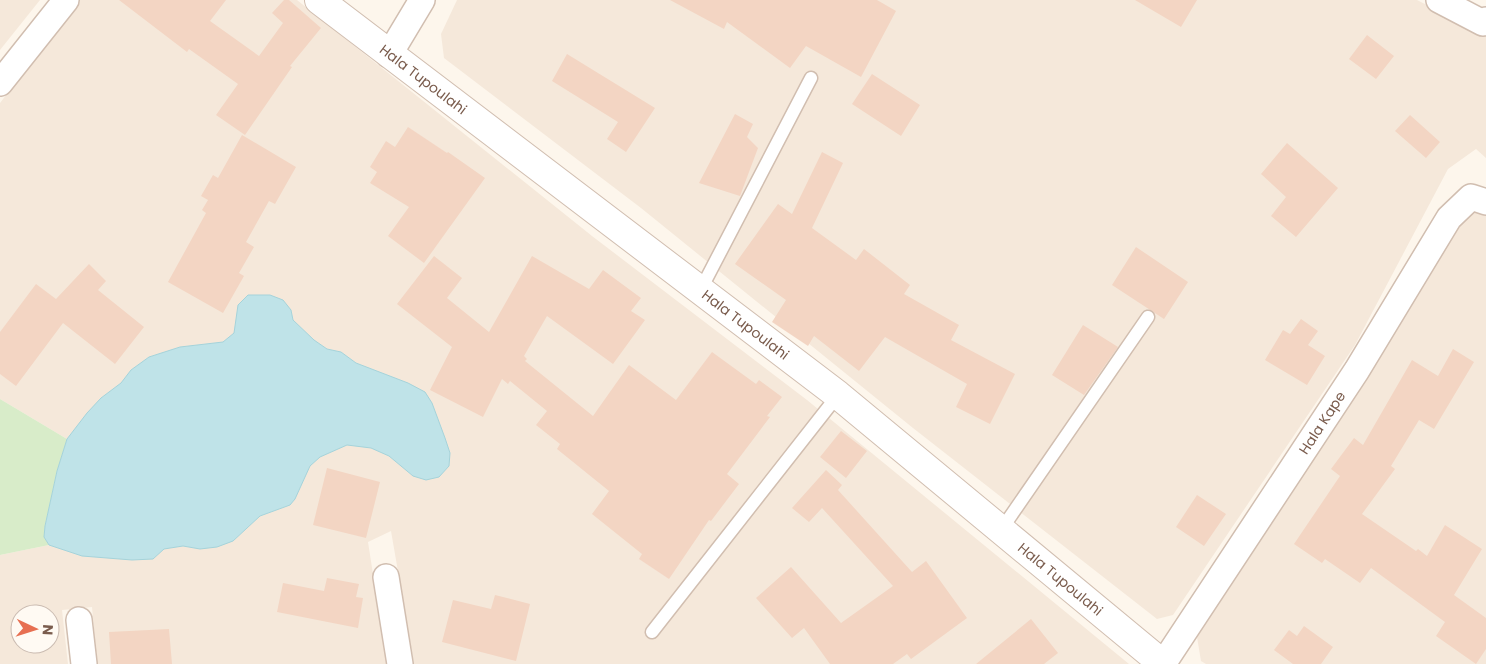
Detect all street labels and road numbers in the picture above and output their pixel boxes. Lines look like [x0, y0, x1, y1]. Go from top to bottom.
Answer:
street label: Hala Tupoulahi [375, 40, 471, 119]
street label: Hala Tupoulahi [698, 285, 793, 364]
street label: Hala Kape [1294, 387, 1350, 458]
street label: Hala Tupoulahi [1014, 538, 1107, 620]

